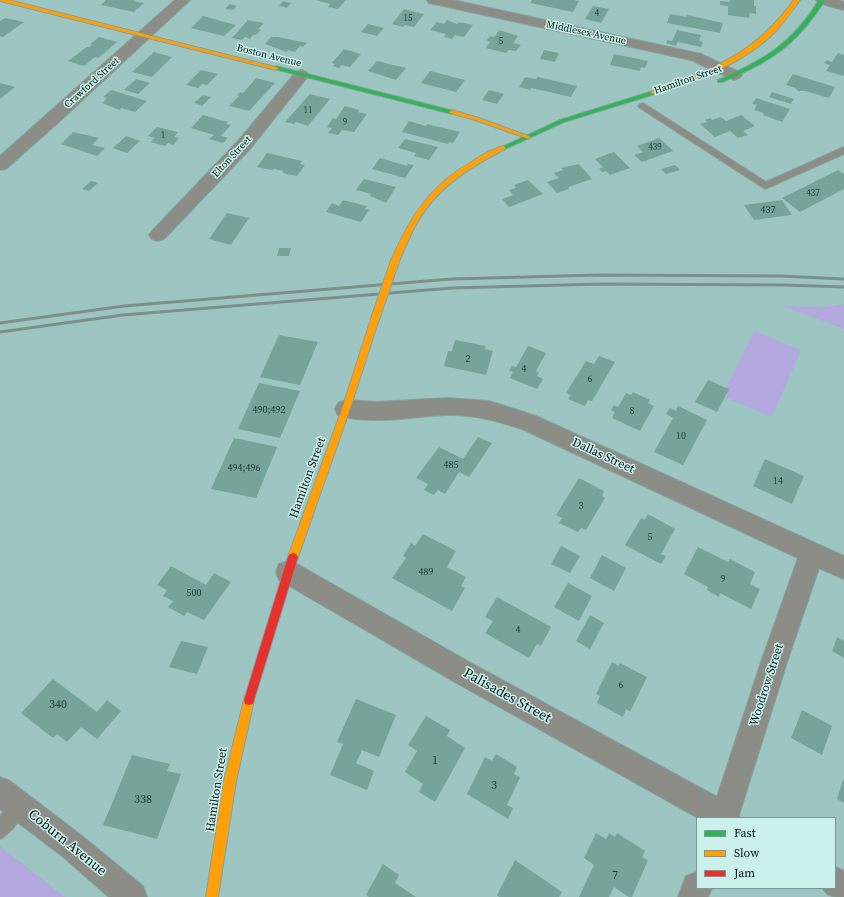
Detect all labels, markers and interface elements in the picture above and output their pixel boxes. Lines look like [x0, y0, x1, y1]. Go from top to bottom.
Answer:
house number: 4 [595, 9, 599, 19]
house number: 15 [404, 14, 412, 24]
street label: Middlesex Avenue [545, 19, 627, 47]
house number: 5 [499, 37, 503, 47]
street label: Boston Avenue [235, 42, 303, 70]
street label: Crawford Street [62, 55, 122, 111]
street label: Hamilton Street [653, 63, 723, 97]
house number: 11 [304, 106, 312, 116]
house number: 9 [343, 118, 347, 128]
house number: 1 [161, 131, 165, 141]
street label: Elton Street [210, 134, 254, 180]
house number: 439 [648, 143, 662, 153]
house number: 437 [806, 189, 820, 199]
house number: 437 [761, 204, 775, 216]
house number: 2 [466, 353, 470, 365]
house number: 4 [522, 363, 526, 375]
house number: 6 [588, 373, 592, 385]
house number: 490;492 [253, 404, 285, 416]
house number: 8 [630, 405, 634, 417]
house number: 10 [676, 430, 686, 442]
street label: Dallas Street [570, 435, 636, 477]
street label: Hamilton Street [287, 436, 329, 520]
house number: 485 [444, 459, 458, 471]
house number: 494;496 [228, 462, 260, 474]
house number: 14 [773, 475, 783, 487]
house number: 3 [579, 500, 583, 512]
house number: 5 [648, 531, 652, 543]
house number: 489 [419, 566, 433, 578]
house number: 9 [721, 573, 725, 585]
house number: 500 [187, 587, 201, 599]
house number: 4 [516, 624, 520, 636]
street label: Woodrow Street [747, 642, 787, 728]
street label: Palisades Street [460, 665, 554, 727]
house number: 6 [619, 679, 623, 691]
house number: 340 [49, 698, 67, 712]
street label: Hamilton Street [203, 747, 231, 833]
house number: 1 [432, 754, 438, 768]
house number: 3 [491, 779, 497, 793]
house number: 338 [134, 793, 152, 807]
street label: Coburn Avenue [24, 806, 110, 880]
legend [696, 817, 836, 889]
text: Fast [734, 825, 756, 841]
text: Slow [734, 845, 759, 861]
text: Jam [734, 865, 755, 881]
house number: 7 [612, 869, 618, 883]

